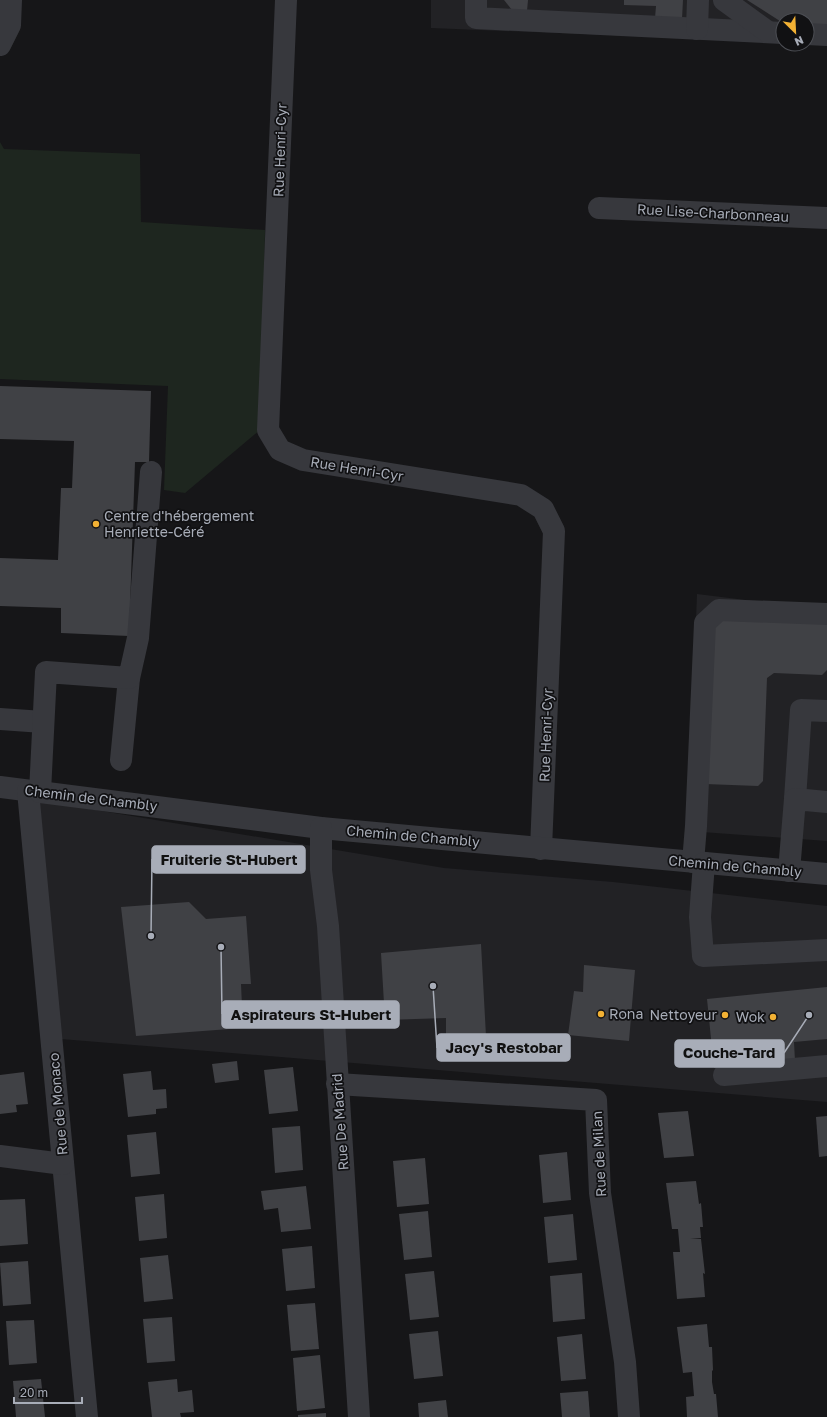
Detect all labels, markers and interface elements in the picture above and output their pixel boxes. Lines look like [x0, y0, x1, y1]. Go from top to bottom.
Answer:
north arrow [775, 12, 815, 52]
text: N [793, 34, 806, 49]
street label: Rue Henri-Cyr [269, 102, 290, 197]
street label: Rue Lise-Charbonneau [637, 200, 789, 225]
street label: Rue Henri-Cyr [309, 453, 405, 484]
place label: Centre d'hébergement Henriette-Céré [104, 507, 254, 540]
marker: Centre d'hébergement Henriette-Céré [91, 519, 101, 529]
street label: Rue Henri-Cyr [535, 687, 556, 782]
street label: Chemin de Chambly [24, 781, 159, 814]
street label: Chemin de Chambly [346, 821, 481, 850]
callout: Fruiterie St-Hubert [152, 846, 305, 873]
text: Fruiterie St-Hubert [160, 850, 298, 868]
street label: Chemin de Chambly [668, 851, 803, 880]
callout: Aspirateurs St-Hubert [222, 1001, 399, 1028]
text: Aspirateurs St-Hubert [231, 1005, 391, 1023]
place label: Rona [609, 1005, 643, 1022]
place label: Nettoyeur [649, 1006, 718, 1023]
place label: Wok [736, 1008, 765, 1025]
marker: Rona [596, 1009, 606, 1019]
marker: Nettoyeur [720, 1010, 730, 1020]
marker: Wok [768, 1012, 778, 1022]
callout: Jacy's Restobar [437, 1034, 570, 1061]
text: Jacy's Restobar [445, 1038, 563, 1056]
callout: Couche-Tard [675, 1040, 784, 1067]
text: Couche-Tard [683, 1043, 775, 1061]
street label: Rue de Monaco [45, 1052, 70, 1156]
street label: Rue De Madrid [328, 1073, 351, 1171]
street label: Rue de Milan [588, 1110, 609, 1198]
scale bar [14, 1379, 82, 1405]
text: 20 m [20, 1385, 48, 1400]

